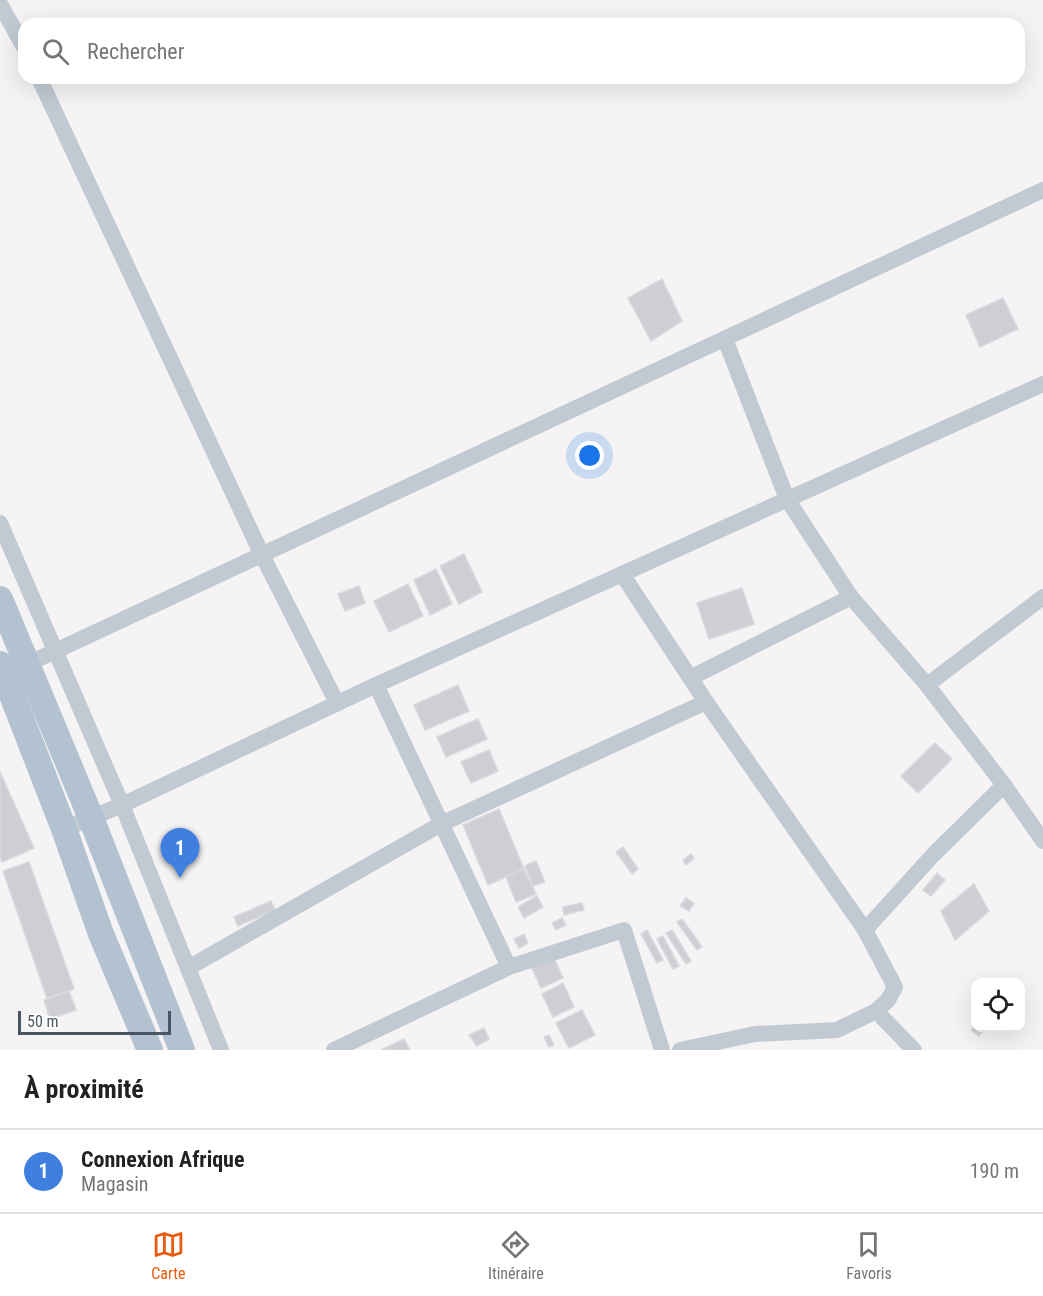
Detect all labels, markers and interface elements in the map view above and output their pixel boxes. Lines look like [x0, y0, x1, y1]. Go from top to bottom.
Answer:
search box [18, 18, 1025, 84]
icon: search [39, 35, 72, 68]
text: Rechercher [87, 39, 184, 64]
your location [575, 441, 604, 470]
pin: 1 [160, 828, 200, 878]
map controls [971, 978, 1025, 1032]
button: locate [971, 978, 1025, 1032]
scale bar [18, 1008, 171, 1036]
text: 50 m [27, 1012, 59, 1031]
text: À proximité [24, 1074, 144, 1104]
text: Connexion Afrique [81, 1147, 244, 1172]
text: 1 [38, 1159, 49, 1183]
text: 190 m [970, 1159, 1019, 1183]
text: Magasin [81, 1172, 149, 1196]
tab: Carte [151, 1228, 185, 1283]
tab: Itinéraire [488, 1228, 544, 1283]
tab: Favoris [846, 1228, 892, 1283]

